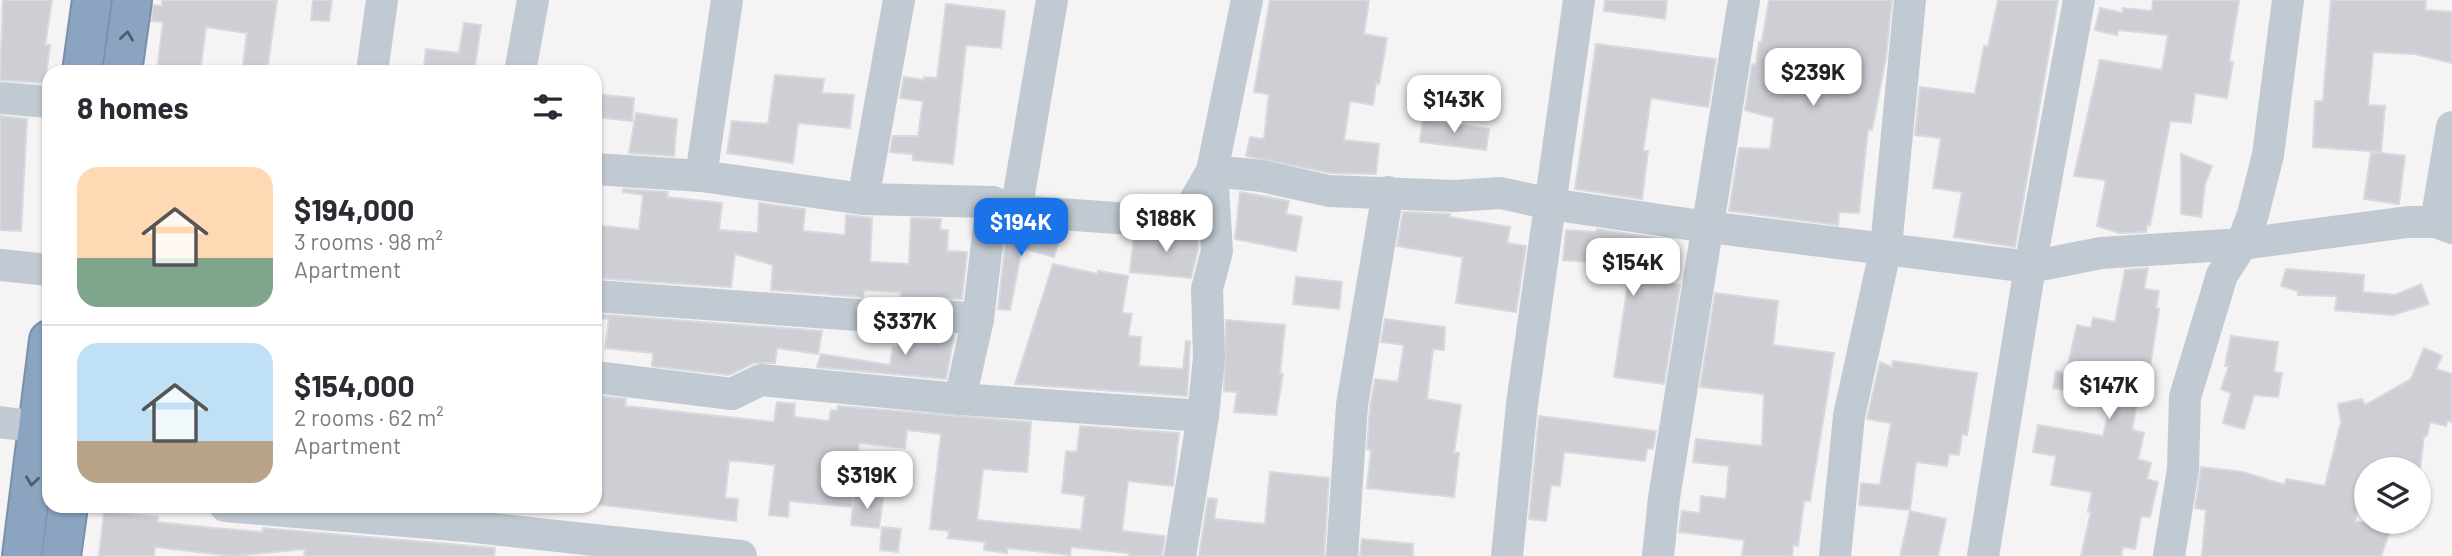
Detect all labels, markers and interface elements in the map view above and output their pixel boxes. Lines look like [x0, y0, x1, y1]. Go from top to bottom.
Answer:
one-way arrow [120, 30, 135, 42]
pin: $239K [1764, 48, 1862, 108]
text: $239K [1781, 57, 1845, 85]
pin: $143K [1405, 76, 1503, 135]
text: $143K [1423, 84, 1485, 112]
icon: filters [529, 88, 567, 126]
text: 8 homes [77, 89, 188, 125]
text: $194,000 [294, 191, 414, 227]
pin: $188K [1117, 194, 1215, 254]
icon: home [133, 195, 217, 279]
pin: $194K [972, 198, 1070, 258]
text: $188K [1136, 203, 1196, 231]
text: $194K [990, 207, 1052, 235]
text: 3 rooms · 98 m² [294, 227, 443, 255]
pin: $154K [1584, 238, 1682, 298]
text: $154K [1602, 247, 1664, 275]
text: Apartment [294, 255, 401, 283]
pin: $337K [856, 298, 954, 357]
text: $337K [873, 306, 937, 334]
pin: $147K [2060, 362, 2158, 421]
text: $154,000 [294, 367, 415, 403]
text: $147K [2079, 370, 2139, 398]
icon: home [133, 371, 217, 455]
text: 2 rooms · 62 m² [294, 403, 444, 431]
text: Apartment [294, 431, 401, 459]
pin: $319K [818, 452, 916, 511]
map controls [2354, 457, 2431, 534]
button: layers [2354, 457, 2431, 534]
text: $319K [837, 460, 897, 488]
one-way arrow [24, 475, 39, 486]

